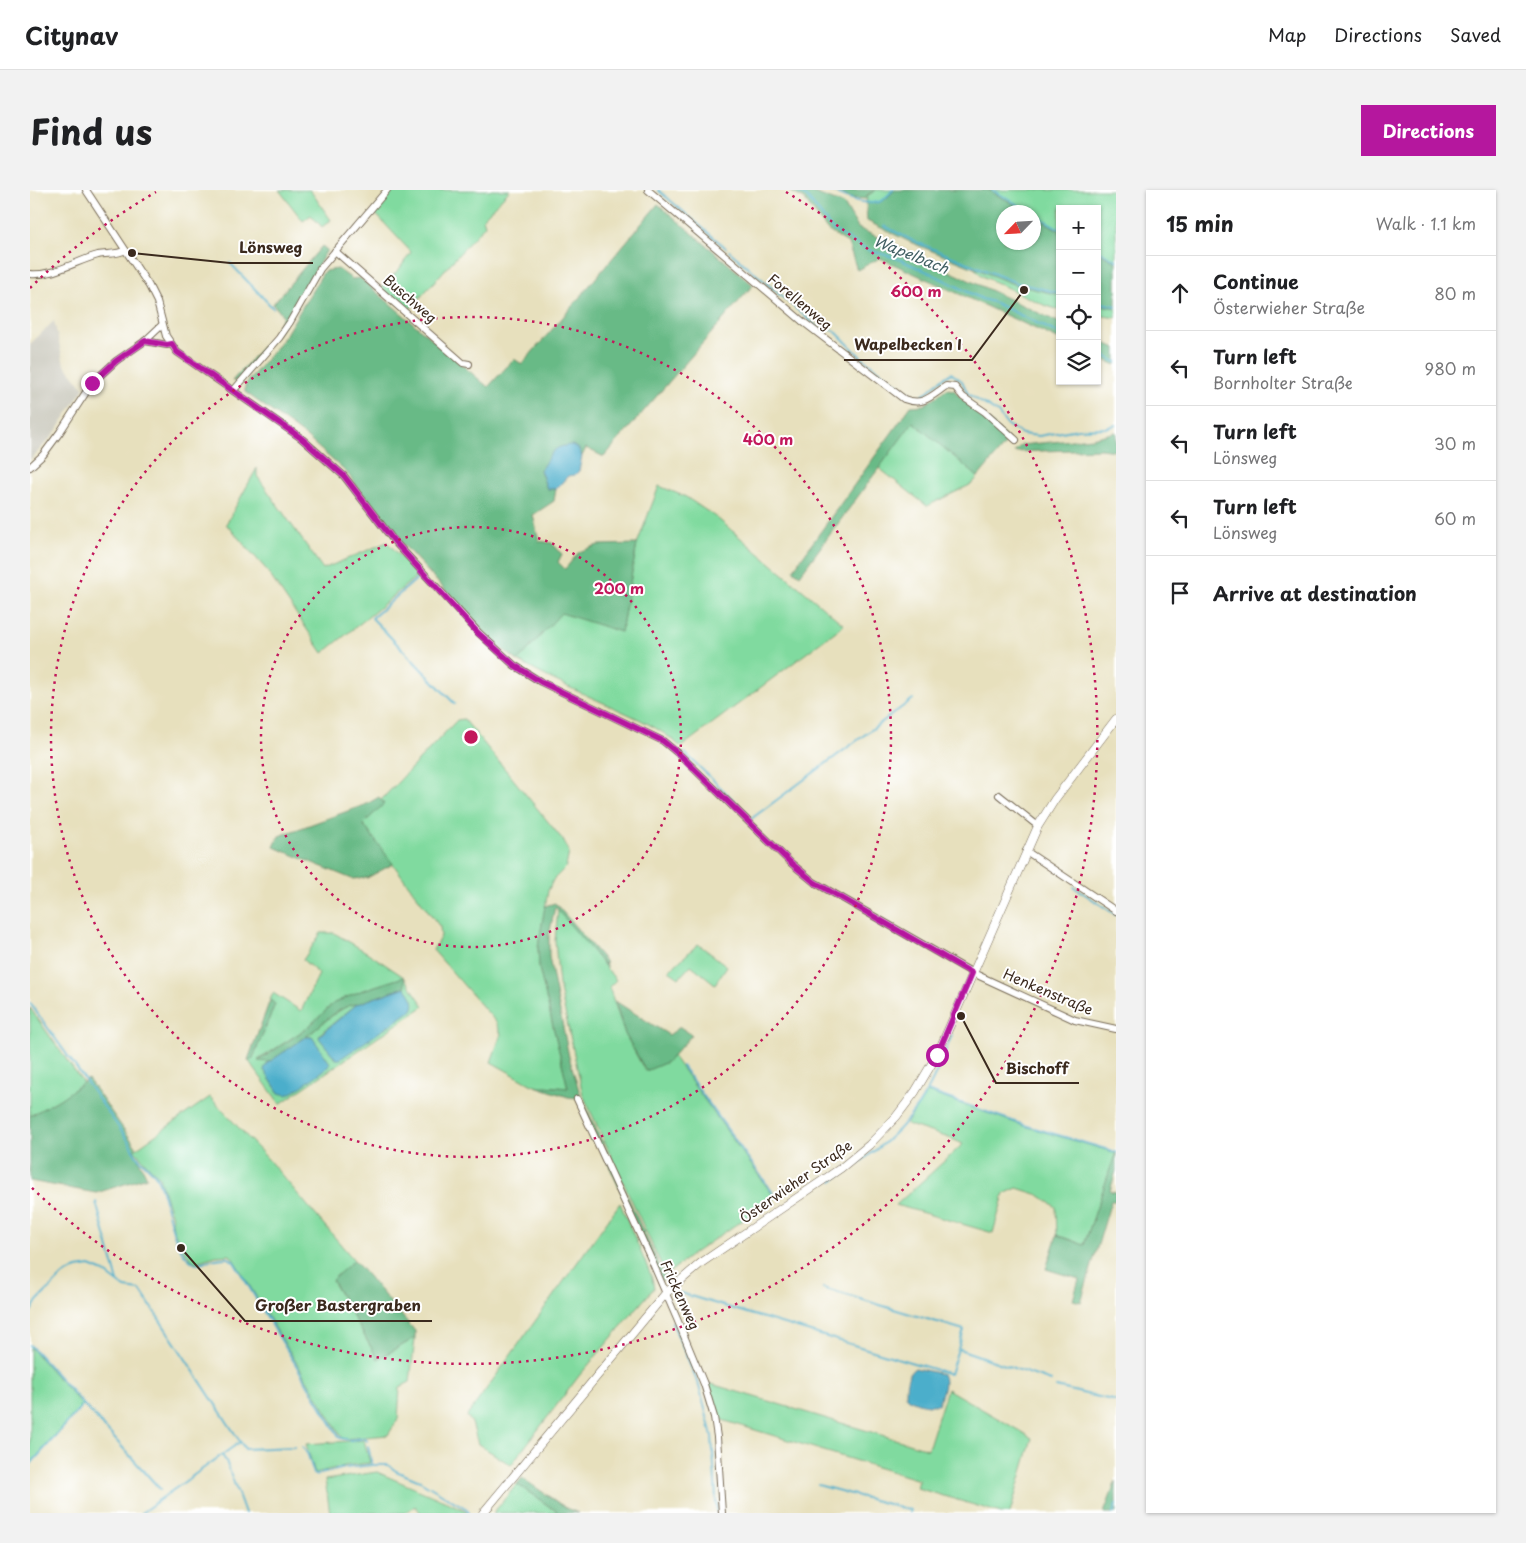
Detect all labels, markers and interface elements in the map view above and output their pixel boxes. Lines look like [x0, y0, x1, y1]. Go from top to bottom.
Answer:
text: Citynav [25, 17, 118, 53]
text: Map [1268, 21, 1306, 48]
text: Directions [1334, 21, 1422, 48]
text: Saved [1450, 21, 1501, 48]
text: Find us [30, 104, 152, 157]
button: Directions [1361, 105, 1496, 156]
north arrow [996, 205, 1041, 250]
map controls [1056, 205, 1101, 385]
button: + [1056, 205, 1101, 250]
text: 15 min [1166, 207, 1234, 239]
text: Walk · 1.1 km [1376, 211, 1476, 235]
water label: Wapelbach [871, 228, 953, 279]
callout: Lönsweg [230, 233, 313, 263]
text: Lönsweg [239, 235, 303, 258]
button: − [1056, 250, 1101, 295]
text: Continue [1213, 267, 1299, 295]
street label: Forellenweg [764, 268, 837, 335]
street label: Buschweg [379, 269, 442, 328]
text: 600 m [890, 279, 942, 302]
icon: ahead [1166, 279, 1194, 307]
text: 80 m [1434, 281, 1476, 305]
button: locate [1056, 295, 1101, 340]
text: Österwieher Straße [1213, 295, 1365, 319]
callout: Wapelbecken I [844, 330, 972, 360]
text: Wapelbecken I [854, 332, 962, 355]
button: layers [1056, 340, 1101, 385]
text: Turn left [1213, 342, 1297, 370]
icon: left [1166, 354, 1194, 382]
text: 980 m [1424, 356, 1476, 380]
text: Bornholter Straße [1213, 370, 1353, 394]
route end [81, 372, 104, 395]
text: Turn left [1213, 417, 1297, 445]
text: 400 m [743, 427, 793, 450]
icon: left [1166, 429, 1194, 457]
text: 30 m [1434, 431, 1476, 455]
text: Lönsweg [1213, 445, 1278, 469]
text: Turn left [1213, 492, 1297, 520]
icon: left [1166, 504, 1194, 532]
text: 60 m [1434, 506, 1476, 530]
text: Lönsweg [1213, 520, 1278, 544]
text: 200 m [594, 576, 644, 599]
icon: arrive [1166, 579, 1194, 607]
text: Arrive at destination [1213, 579, 1417, 607]
centre of rings [462, 728, 480, 746]
street label: Henkenstraße [1000, 963, 1096, 1020]
route start [926, 1044, 949, 1067]
callout: Bischoff [996, 1053, 1079, 1083]
text: Bischoff [1005, 1056, 1070, 1079]
street label: Österwieher Straße [735, 1135, 856, 1228]
street label: Frickenweg [656, 1256, 705, 1333]
callout: Großer Bastergraben [245, 1291, 432, 1321]
text: Großer Bastergraben [255, 1293, 421, 1316]

